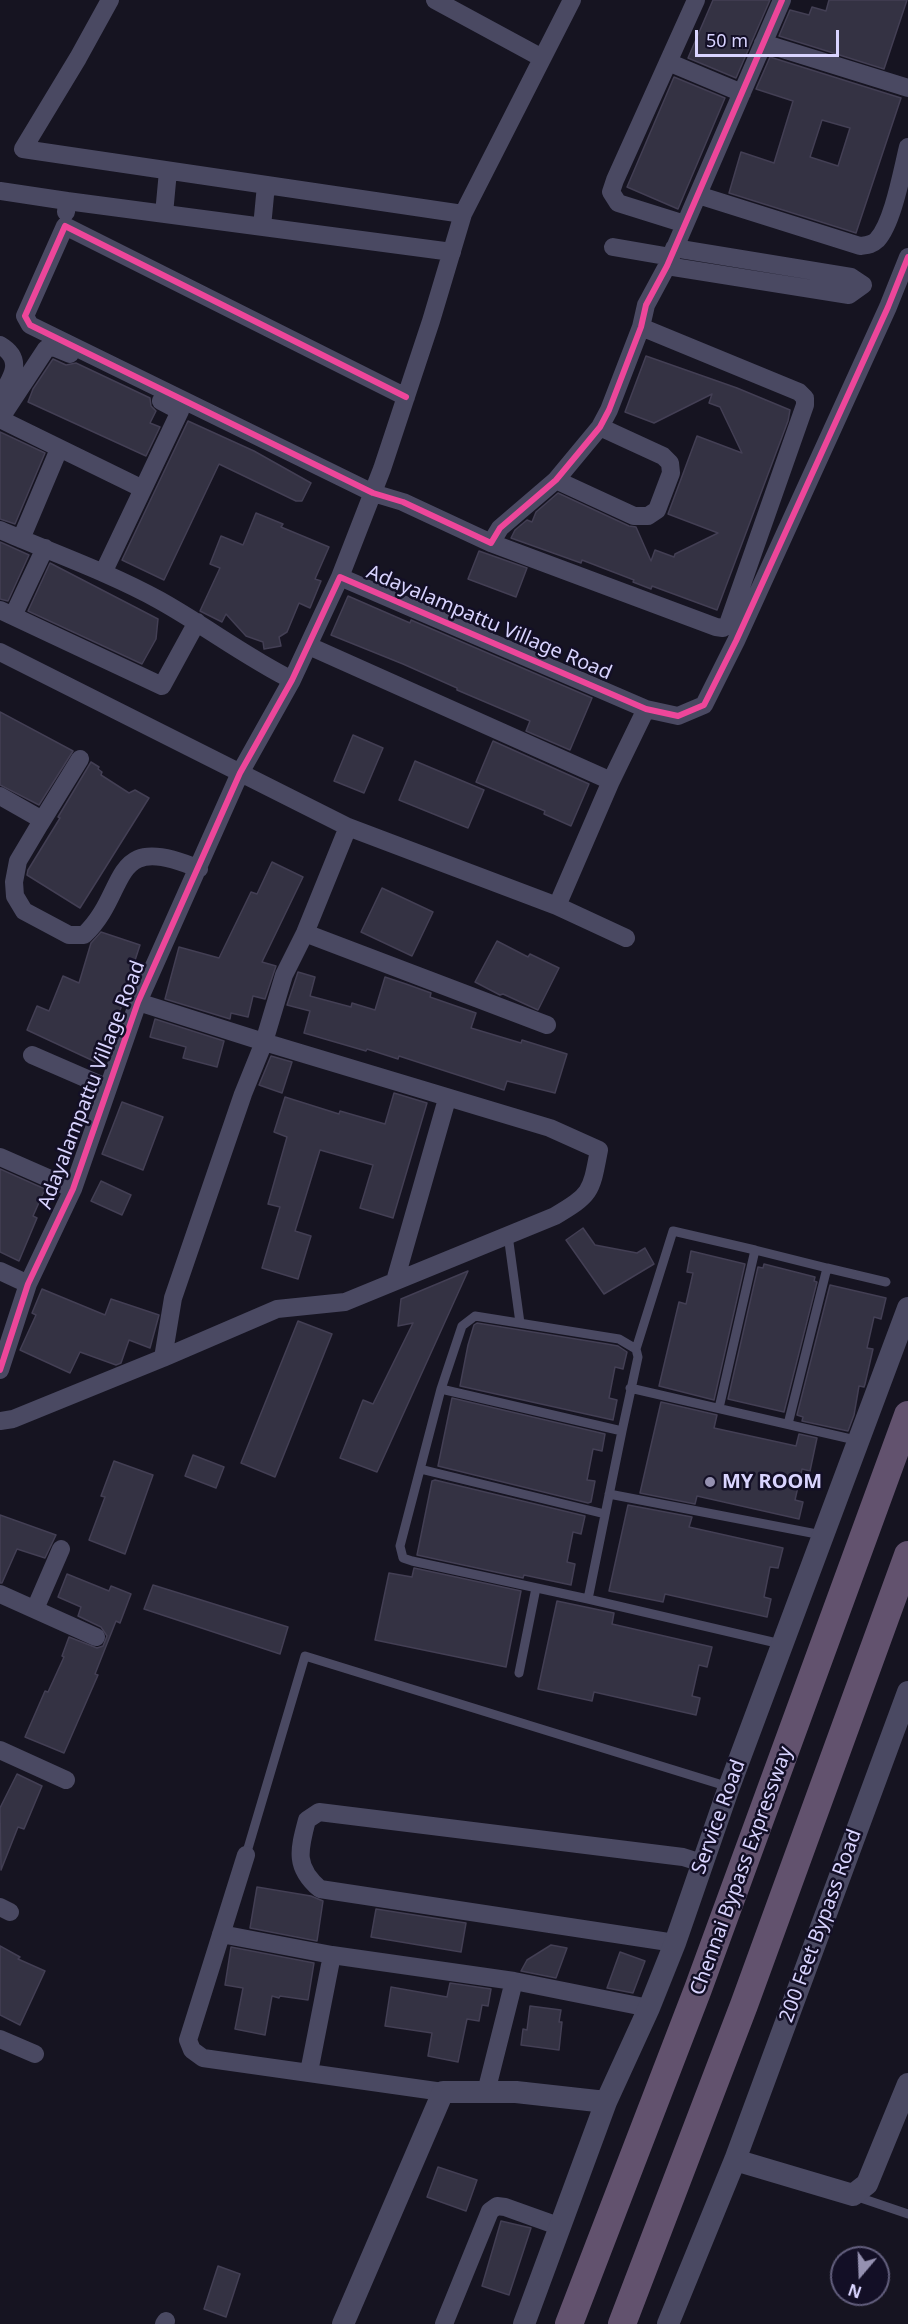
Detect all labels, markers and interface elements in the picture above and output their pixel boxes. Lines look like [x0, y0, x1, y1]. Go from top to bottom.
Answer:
scale bar [698, 18, 842, 56]
text: 50 m [706, 28, 748, 52]
street label: Adayalampattu Village Road [363, 560, 615, 686]
street label: Adayalampattu Village Road [34, 958, 150, 1212]
place label: MY ROOM [722, 1470, 822, 1494]
marker: MY ROOM [703, 1475, 717, 1489]
street label: Chennai Bypass Expressway [686, 1743, 798, 1999]
street label: Service Road [687, 1757, 751, 1877]
street label: 200 Feet Bypass Road [775, 1826, 867, 2026]
north arrow [830, 2246, 890, 2306]
text: N [845, 2279, 865, 2304]

